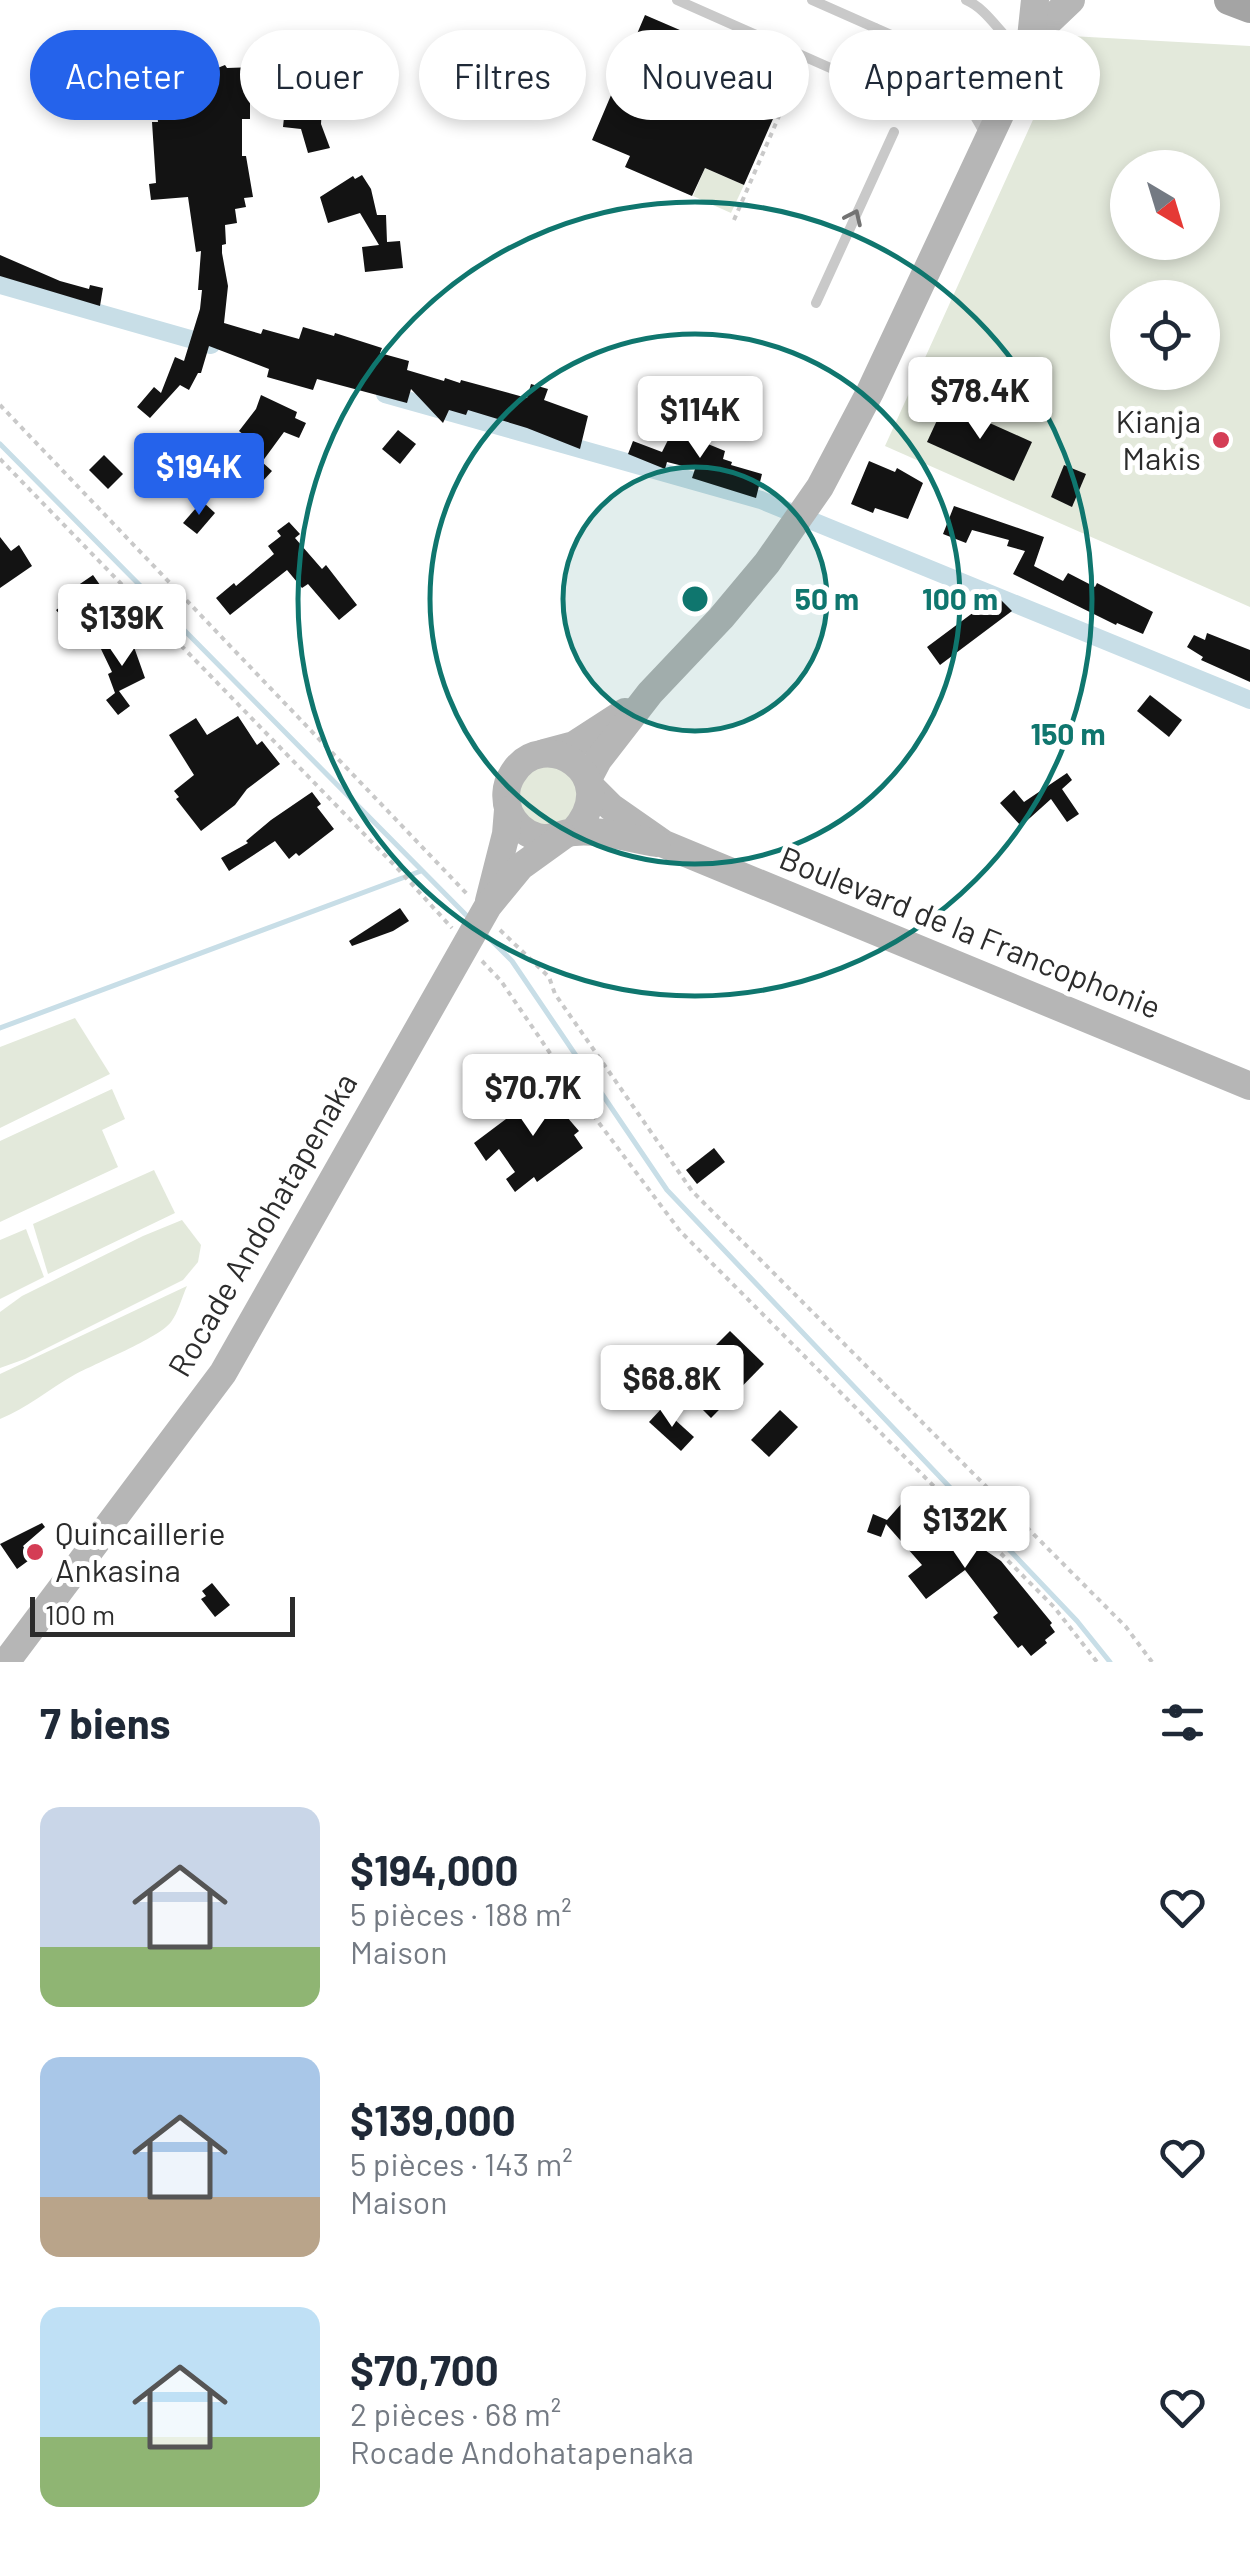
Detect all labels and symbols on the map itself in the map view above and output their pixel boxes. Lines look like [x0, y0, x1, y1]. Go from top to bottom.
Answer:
north arrow [1110, 150, 1220, 260]
one-way arrow [842, 209, 862, 227]
pin: $78.4K [899, 357, 1061, 442]
pin: $114K [630, 376, 770, 461]
place label: Kianja Makis [1115, 401, 1201, 476]
marker: Kianja Makis [1210, 429, 1232, 451]
pin: $194K [129, 433, 269, 518]
text: 50 m [795, 580, 859, 616]
text: 100 m [922, 580, 998, 616]
centre of rings [677, 581, 713, 617]
pin: $139K [52, 584, 192, 669]
text: 150 m [1031, 715, 1105, 751]
street label: Boulevard de la Francophonie [775, 837, 1167, 1025]
pin: $70.7K [452, 1054, 614, 1139]
street label: Rocade Andohatapenaka [159, 1066, 364, 1382]
pin: $68.8K [591, 1345, 753, 1430]
pin: $132K [895, 1486, 1035, 1571]
place label: Quincaillerie Ankasina [55, 1513, 226, 1588]
marker: Quincaillerie Ankasina [24, 1541, 46, 1563]
scale bar [30, 1592, 295, 1636]

